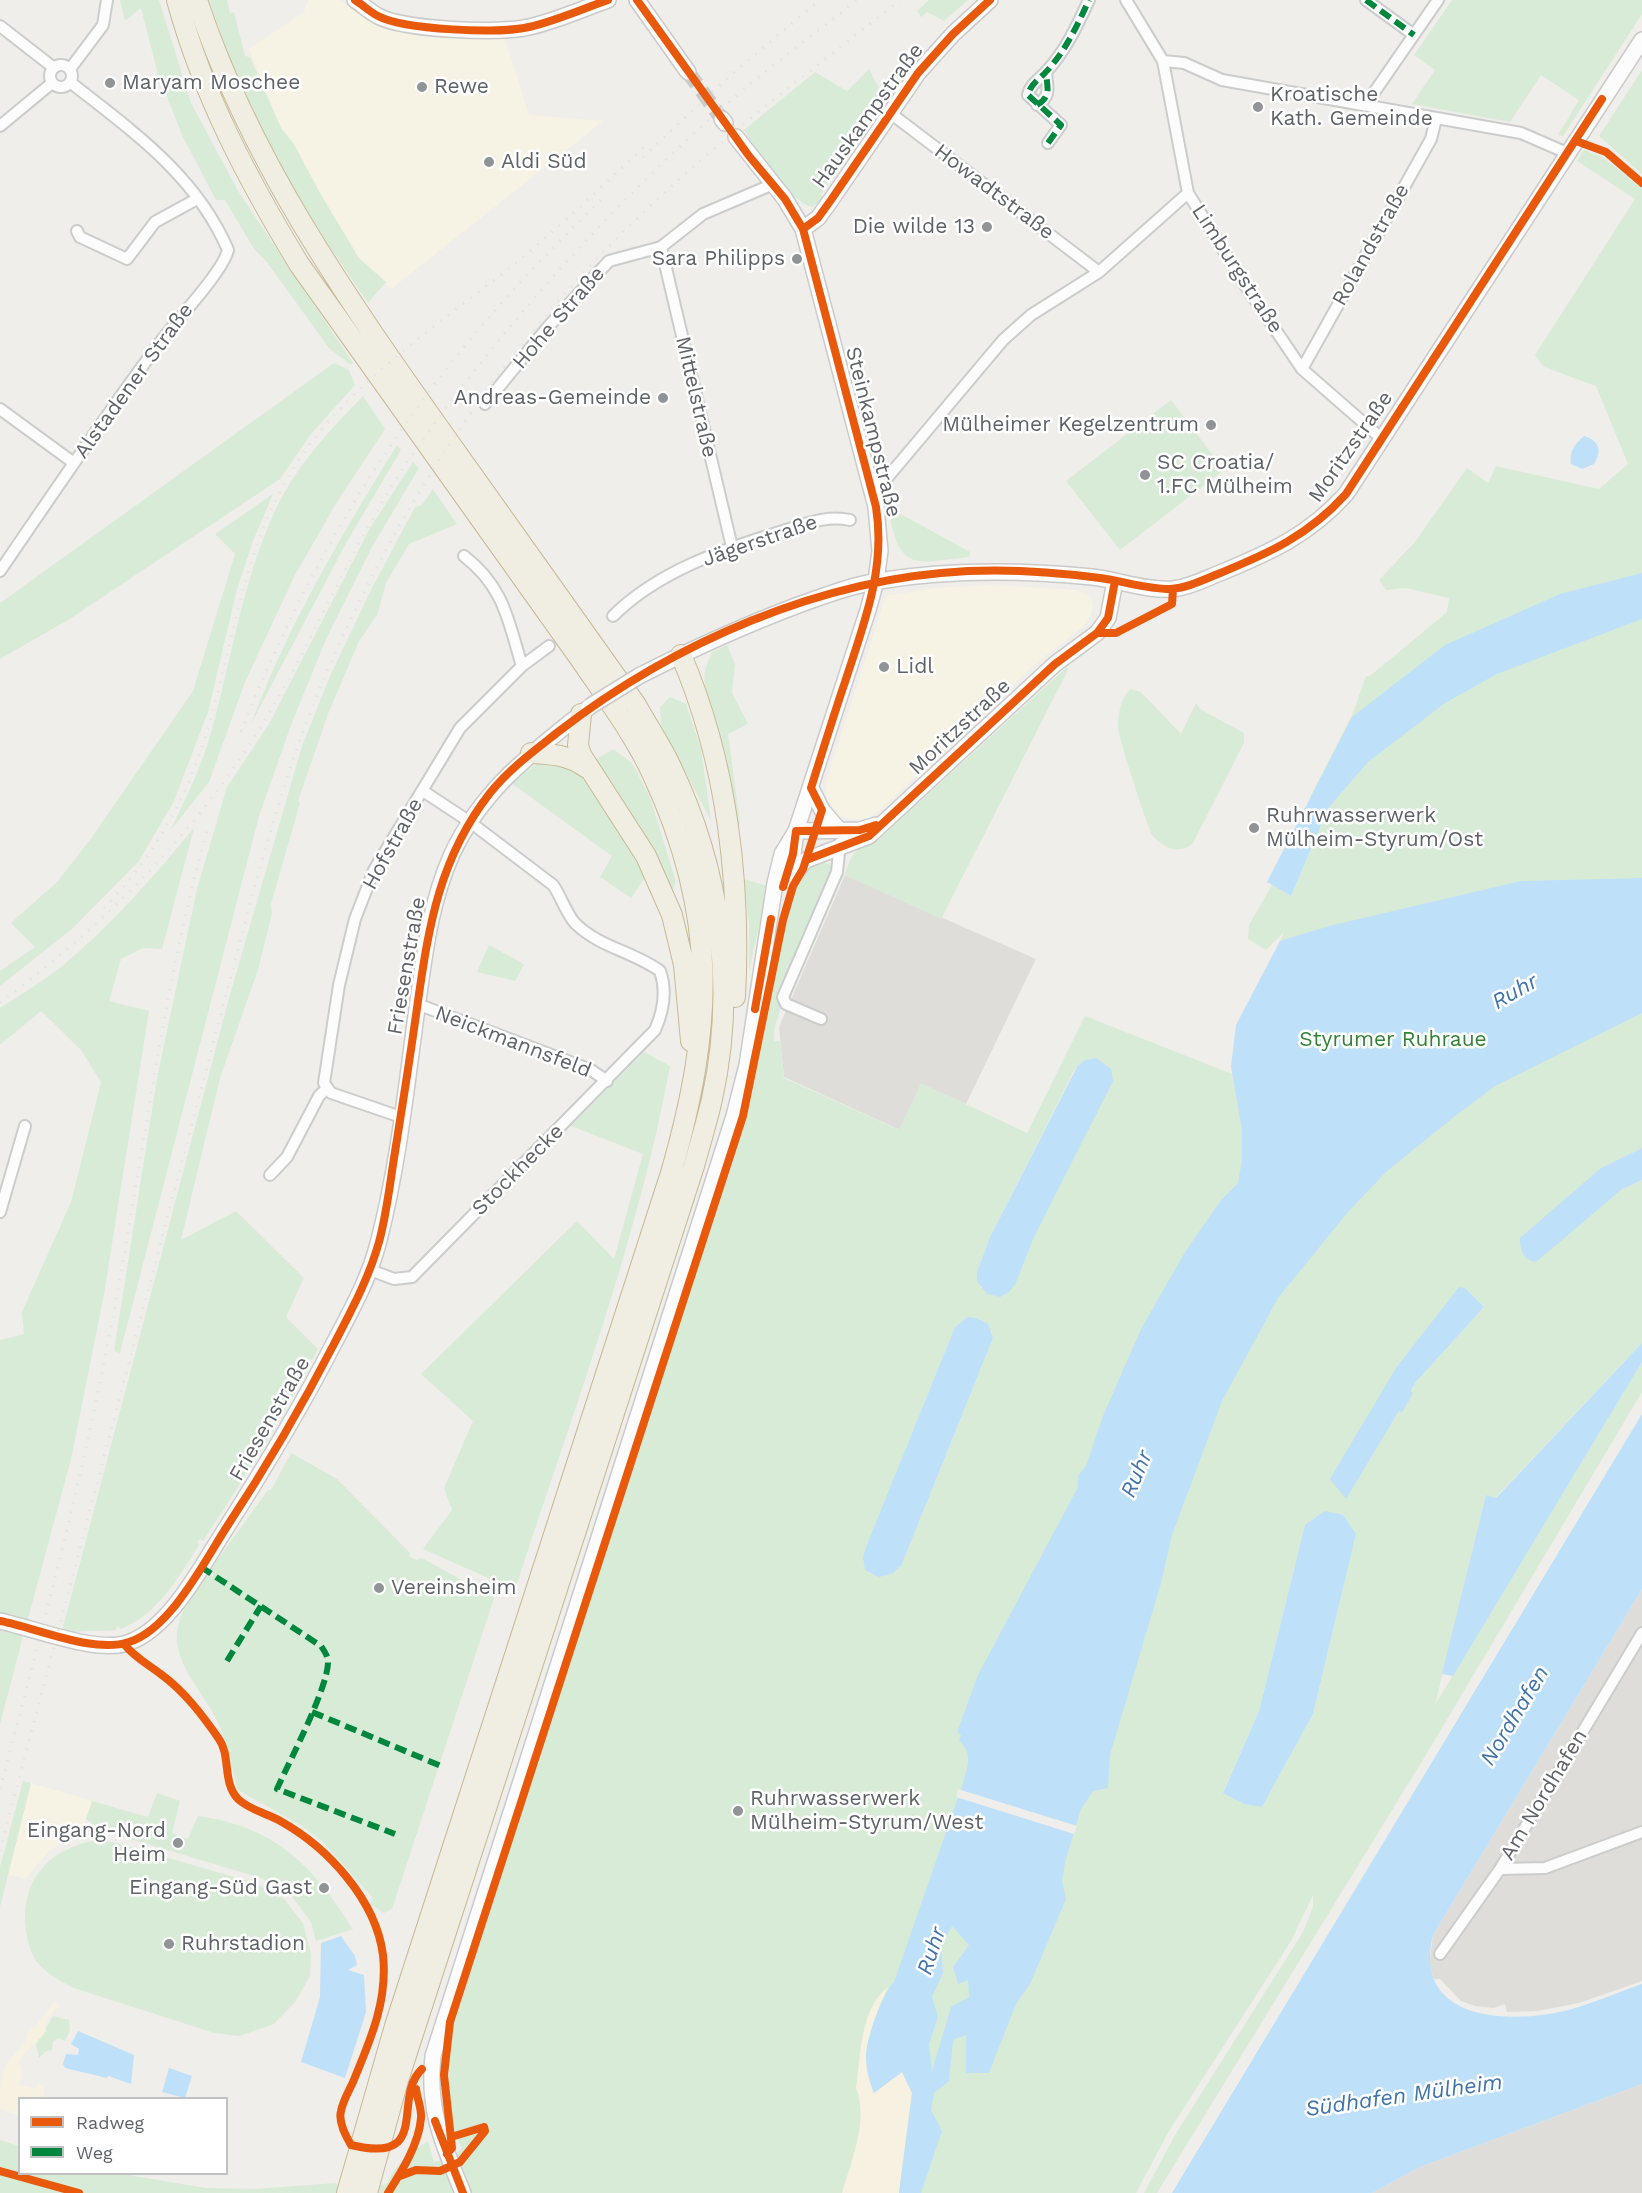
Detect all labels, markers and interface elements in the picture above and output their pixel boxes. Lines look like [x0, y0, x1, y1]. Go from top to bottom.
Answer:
street label: Hauskampstraße [807, 39, 929, 193]
place label: Maryam Moschee [122, 70, 300, 96]
place label: Rewe [434, 74, 489, 100]
marker: Maryam Moschee [103, 76, 117, 90]
marker: Rewe [415, 80, 429, 94]
place label: Kroatische Kath. Gemeinde [1270, 82, 1433, 132]
marker: Kroatische Kath. Gemeinde [1251, 100, 1265, 114]
street label: Howadtstraße [929, 139, 1059, 245]
place label: Aldi Süd [501, 149, 587, 175]
marker: Aldi Süd [482, 155, 496, 169]
street label: Rolandstraße [1327, 180, 1415, 310]
street label: Limburgstraße [1186, 200, 1288, 338]
place label: Die wilde 13 [853, 214, 975, 240]
marker: Die wilde 13 [980, 220, 994, 234]
place label: Sara Philipps [652, 246, 785, 272]
marker: Sara Philipps [790, 252, 804, 266]
street label: Hohe Straße [508, 262, 610, 374]
street label: Alstadener Straße [69, 298, 199, 464]
street label: Mittelstraße [670, 334, 722, 460]
street label: Steinkampstraße [840, 344, 906, 520]
place label: Andreas-Gemeinde [454, 385, 651, 411]
street label: Moritzstraße [1304, 387, 1398, 507]
marker: Andreas-Gemeinde [656, 391, 670, 405]
place label: Mülheimer Kegelzentrum [942, 412, 1199, 438]
marker: Mülheimer Kegelzentrum [1204, 418, 1218, 432]
place label: SC Croatia/ 1.FC Mülheim [1157, 450, 1293, 500]
marker: SC Croatia/ 1.FC Mülheim [1138, 468, 1152, 482]
street label: Jägerstraße [699, 510, 821, 572]
place label: Lidl [896, 654, 934, 680]
marker: Lidl [877, 660, 891, 674]
street label: Moritzstraße [904, 674, 1016, 780]
street label: Hofstraße [357, 794, 429, 894]
place label: Ruhrwasserwerk Mülheim-Styrum/Ost [1266, 803, 1483, 853]
marker: Ruhrwasserwerk Mülheim-Styrum/Ost [1247, 821, 1261, 835]
street label: Friesenstraße [382, 895, 432, 1037]
water label: Ruhr [1487, 968, 1543, 1016]
street label: Neickmannsfeld [431, 1001, 595, 1083]
park label: Styrumer Ruhraue [1299, 1027, 1487, 1053]
street label: Stockhecke [467, 1119, 569, 1221]
street label: Friesenstraße [224, 1352, 316, 1486]
water label: Ruhr [1115, 1446, 1159, 1502]
place label: Vereinsheim [391, 1575, 516, 1601]
marker: Vereinsheim [372, 1581, 386, 1595]
water label: Nordhafen [1475, 1662, 1555, 1770]
street label: Am Nordhafen [1495, 1725, 1593, 1865]
place label: Ruhrwasserwerk Mülheim-Styrum/West [750, 1786, 983, 1836]
marker: Ruhrwasserwerk Mülheim-Styrum/West [731, 1804, 745, 1818]
place label: Eingang-Nord Heim [27, 1818, 166, 1868]
marker: Eingang-Nord Heim [171, 1836, 185, 1850]
place label: Eingang-Süd Gast [129, 1875, 312, 1901]
marker: Eingang-Süd Gast [317, 1881, 331, 1895]
water label: Ruhr [912, 1924, 952, 1978]
place label: Ruhrstadion [181, 1931, 305, 1957]
marker: Ruhrstadion [162, 1937, 176, 1951]
water label: Südhafen Mülheim [1304, 2069, 1504, 2123]
legend [18, 2097, 228, 2175]
text: Radweg [76, 2112, 144, 2133]
text: Weg [76, 2142, 113, 2163]

